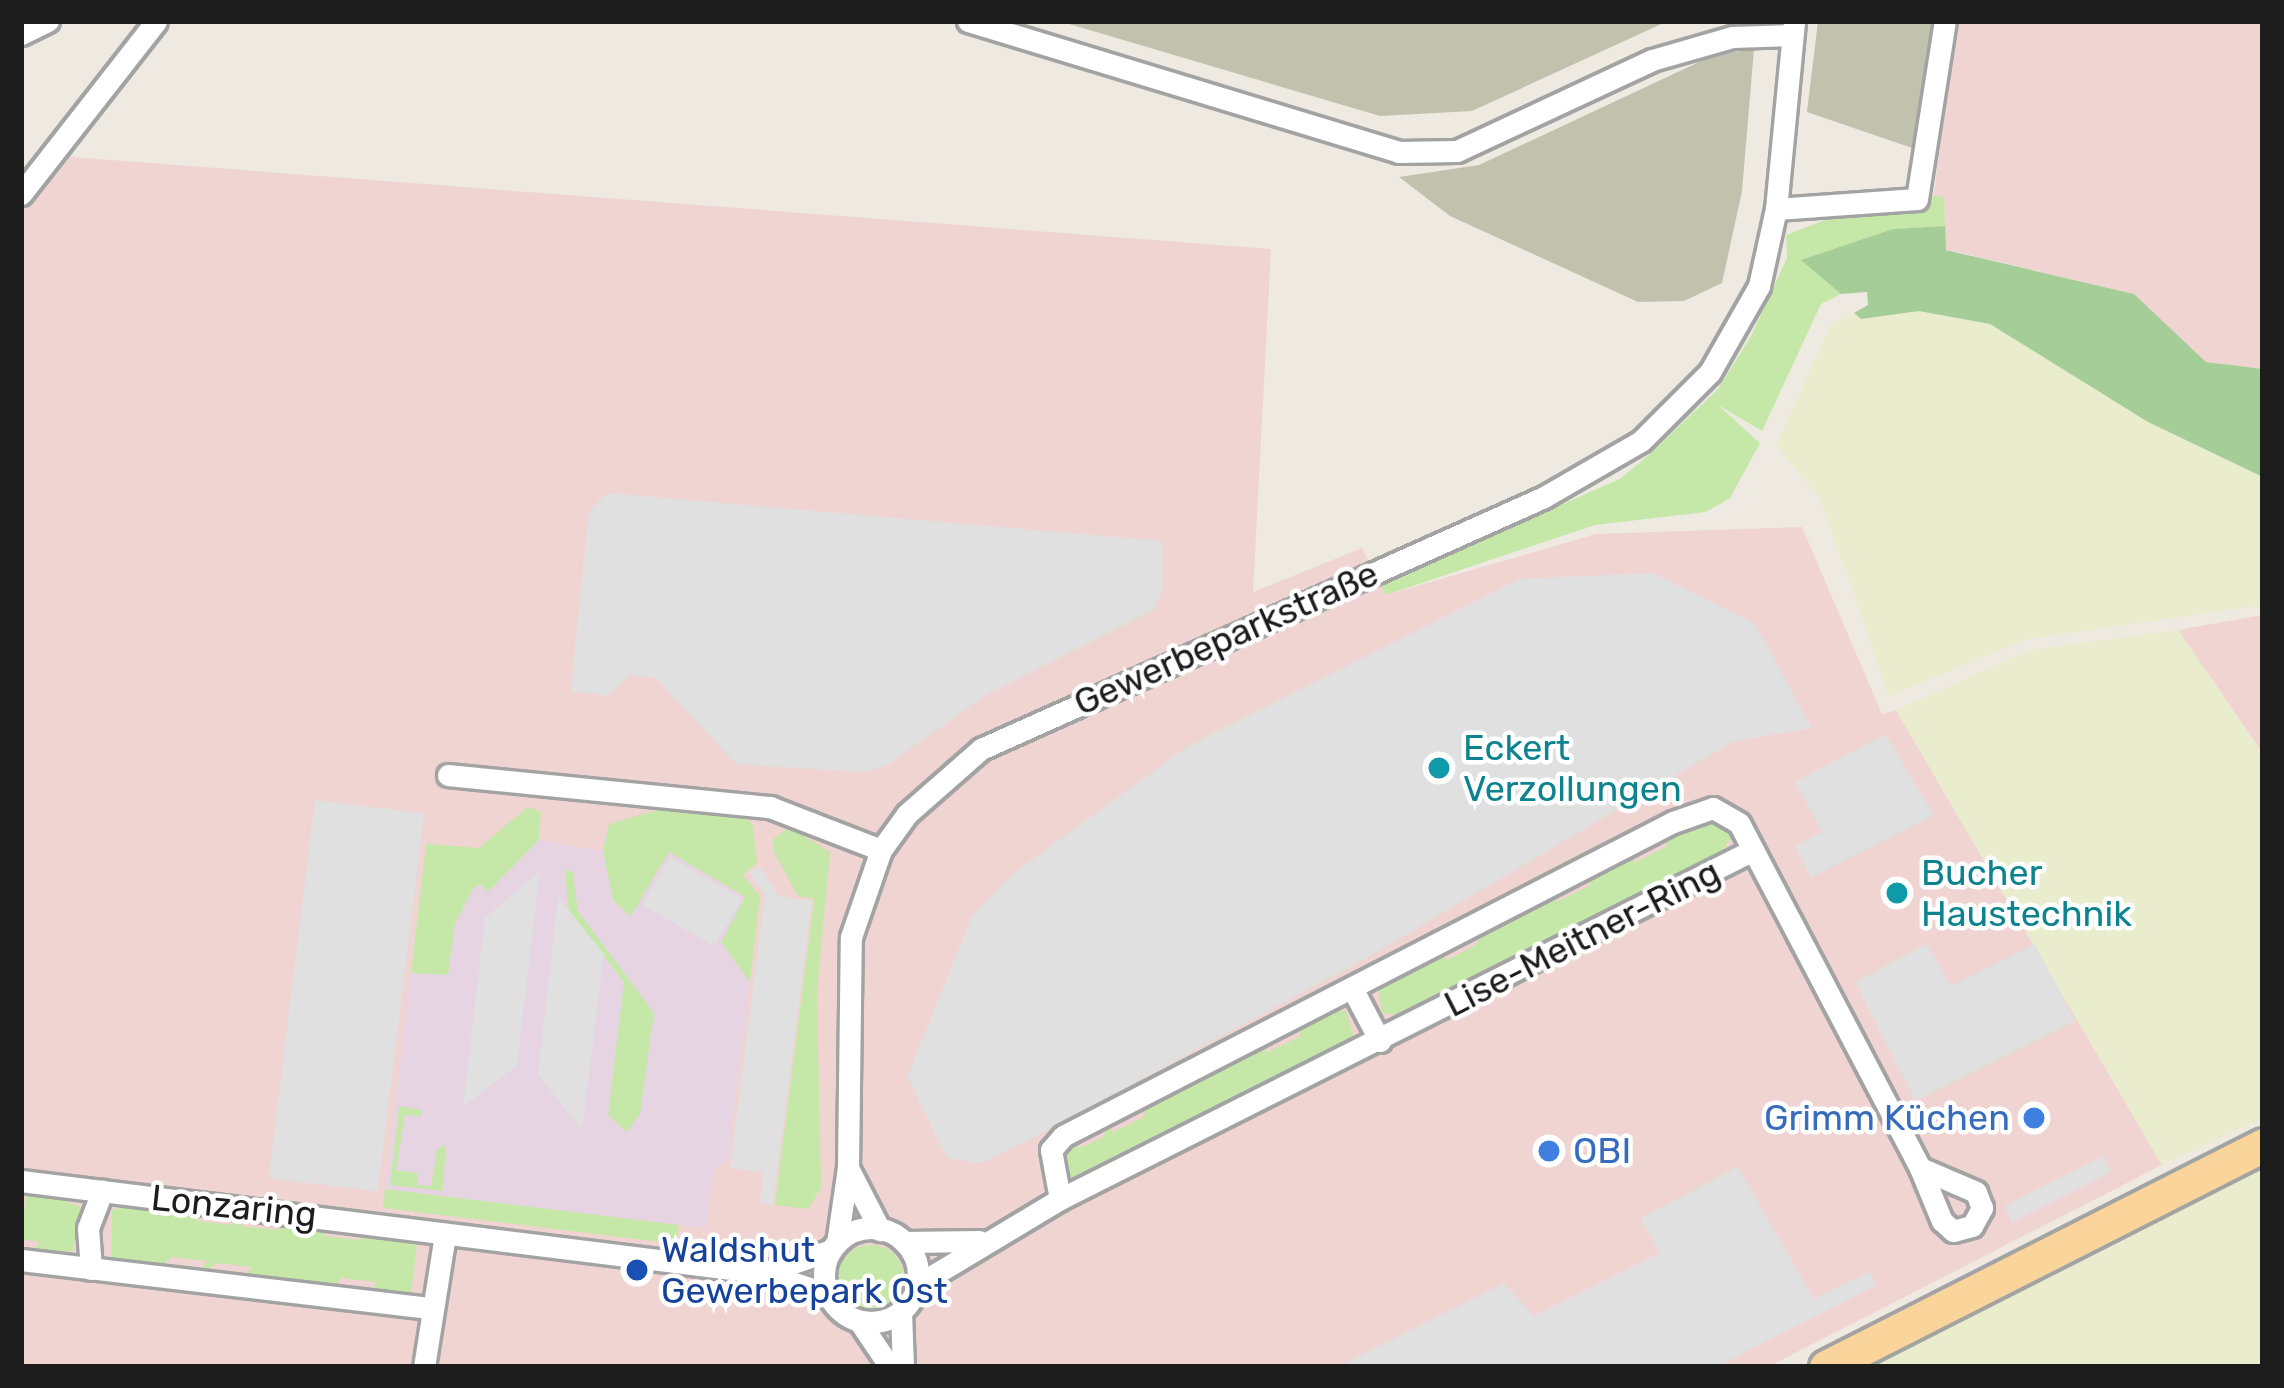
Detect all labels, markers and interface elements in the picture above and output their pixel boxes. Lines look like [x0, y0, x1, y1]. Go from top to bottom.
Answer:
street label: Gewerbeparkstraße [1067, 552, 1385, 724]
place label: Eckert Verzollungen [1463, 725, 1682, 810]
marker: Eckert Verzollungen [1426, 755, 1452, 781]
street label: Lise-Meitner-Ring [1437, 850, 1727, 1026]
place label: Bucher Haustechnik [1921, 850, 2132, 935]
marker: Bucher Haustechnik [1884, 880, 1910, 906]
place label: Grimm Küchen [1764, 1096, 2010, 1140]
marker: Grimm Küchen [2021, 1105, 2047, 1131]
place label: OBI [1573, 1129, 1631, 1173]
marker: OBI [1536, 1138, 1562, 1164]
street label: Lonzaring [149, 1176, 319, 1236]
place label: Waldshut Gewerbepark Ost [661, 1227, 948, 1312]
marker: Waldshut Gewerbepark Ost [624, 1257, 650, 1283]

